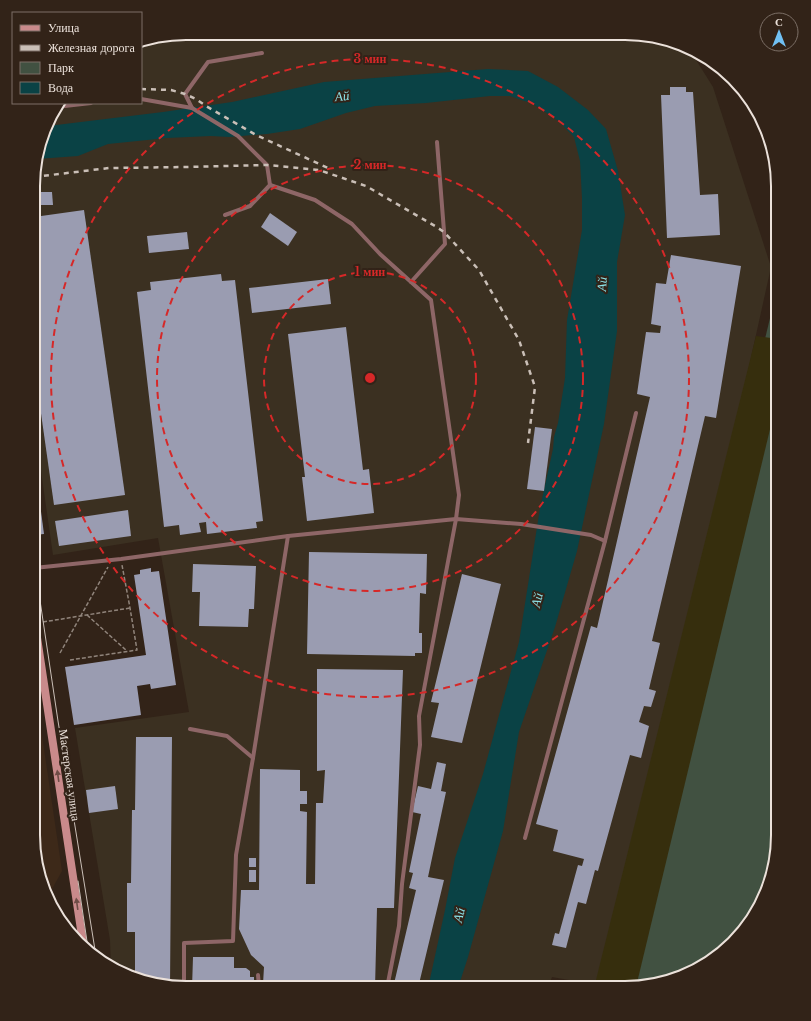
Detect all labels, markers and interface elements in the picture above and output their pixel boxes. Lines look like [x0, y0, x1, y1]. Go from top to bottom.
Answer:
legend [12, 12, 142, 104]
north arrow [759, 12, 799, 52]
text: С [775, 15, 783, 29]
text: Улица [48, 20, 80, 35]
text: Железная дорога [48, 40, 135, 55]
text: 3 мин [354, 51, 387, 66]
text: Парк [48, 60, 74, 75]
text: Вода [48, 80, 74, 95]
water label: Ай [333, 87, 351, 105]
text: 2 мин [353, 157, 387, 172]
text: 1 мин [355, 264, 385, 279]
water label: Ай [593, 276, 611, 293]
centre of rings [363, 371, 377, 385]
water label: Ай [527, 590, 547, 610]
street label: Мастерская улица [56, 728, 84, 823]
one-way arrow [55, 770, 61, 782]
one-way arrow [74, 898, 80, 910]
water label: Ай [449, 905, 469, 925]

